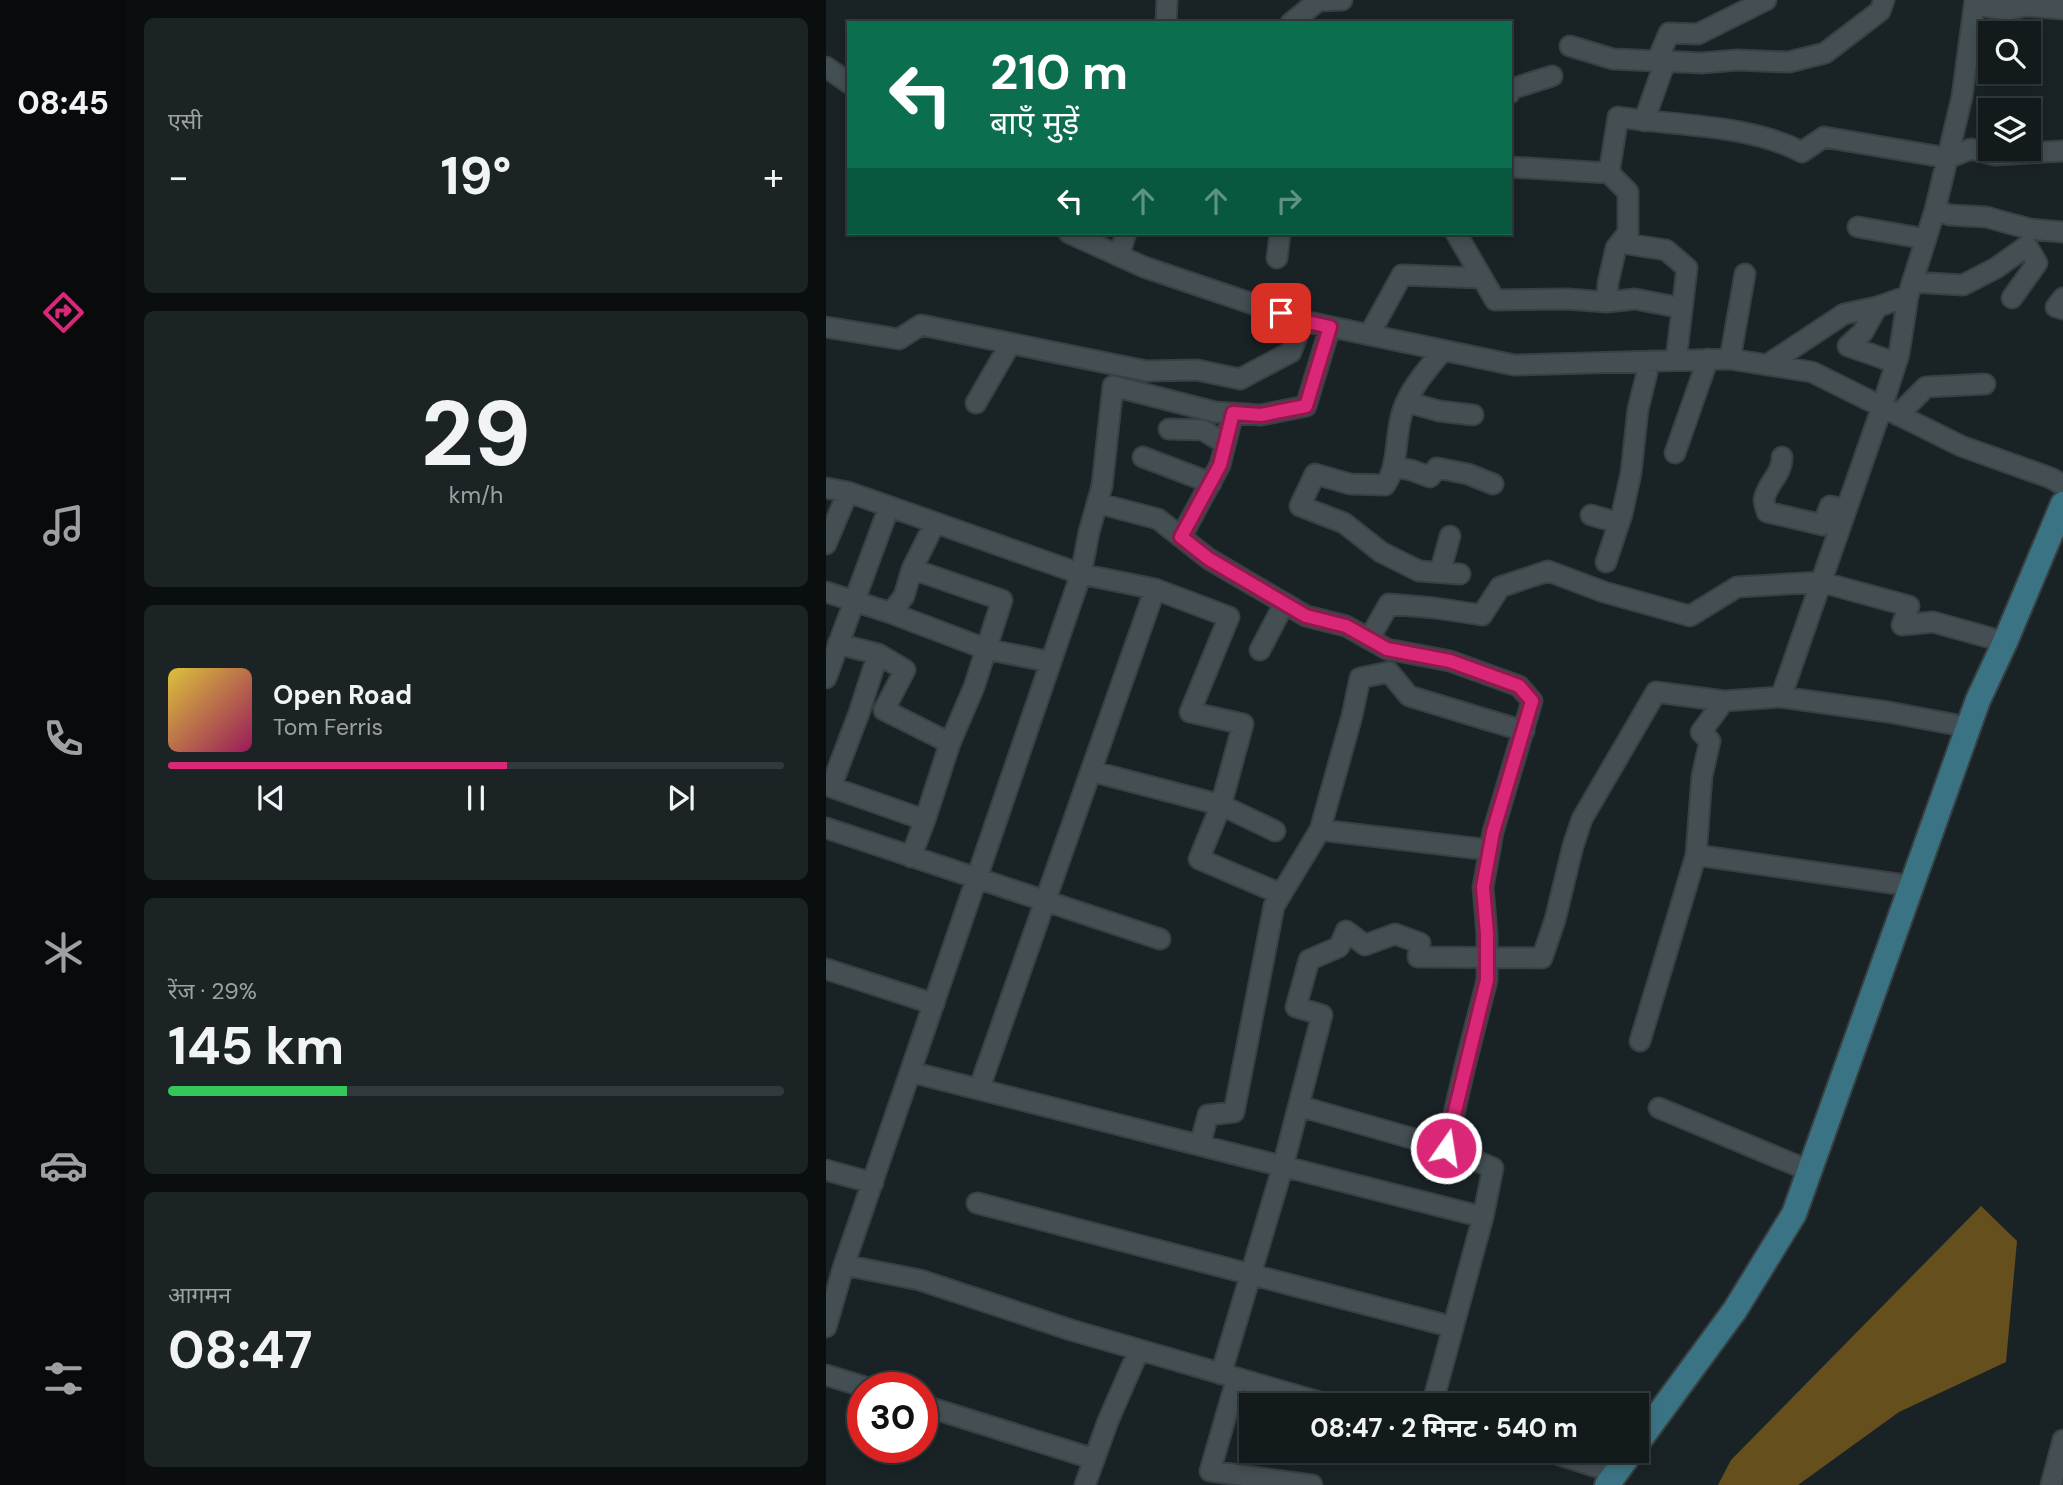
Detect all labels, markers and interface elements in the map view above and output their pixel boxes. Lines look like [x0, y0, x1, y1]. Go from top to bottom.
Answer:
map controls [1978, 21, 2041, 161]
button: search [1978, 21, 2041, 84]
text: 210 m [990, 40, 1128, 104]
icon: left [875, 49, 966, 140]
text: 08:45 [17, 82, 109, 124]
button: layers [1978, 98, 2041, 161]
text: बाएँ मुड़ें [990, 102, 1079, 144]
text: एसी [168, 106, 202, 136]
text: 19° [441, 142, 511, 210]
text: − [168, 152, 189, 202]
text: + [763, 152, 784, 202]
icon: left [1051, 182, 1089, 220]
icon: ahead [1124, 182, 1162, 220]
icon: ahead [1197, 182, 1235, 220]
icon: right [1270, 182, 1308, 220]
pin [1251, 283, 1311, 343]
icon: directions [39, 288, 88, 337]
icon: arrive [1262, 294, 1300, 332]
text: 29 [421, 375, 531, 493]
text: km/h [449, 480, 503, 510]
icon: music [39, 501, 88, 550]
text: Open Road [273, 678, 412, 712]
text: Tom Ferris [273, 712, 383, 742]
icon: phone [39, 714, 88, 763]
icon: previous [252, 779, 290, 817]
icon: pause [457, 779, 495, 817]
icon: next [662, 779, 700, 817]
icon: climate [39, 928, 88, 977]
text: रेंज · 29% [168, 976, 257, 1006]
text: 145 km [168, 1012, 344, 1080]
position arrow [1409, 1111, 1483, 1185]
icon: car [39, 1141, 88, 1190]
text: आगमन [168, 1280, 231, 1310]
text: 08:47 [168, 1316, 312, 1384]
icon: filters [39, 1354, 88, 1403]
speed limit sign: 30 [847, 1372, 938, 1463]
text: 08:47 · 2 मिनट · 540 m [1310, 1411, 1578, 1445]

